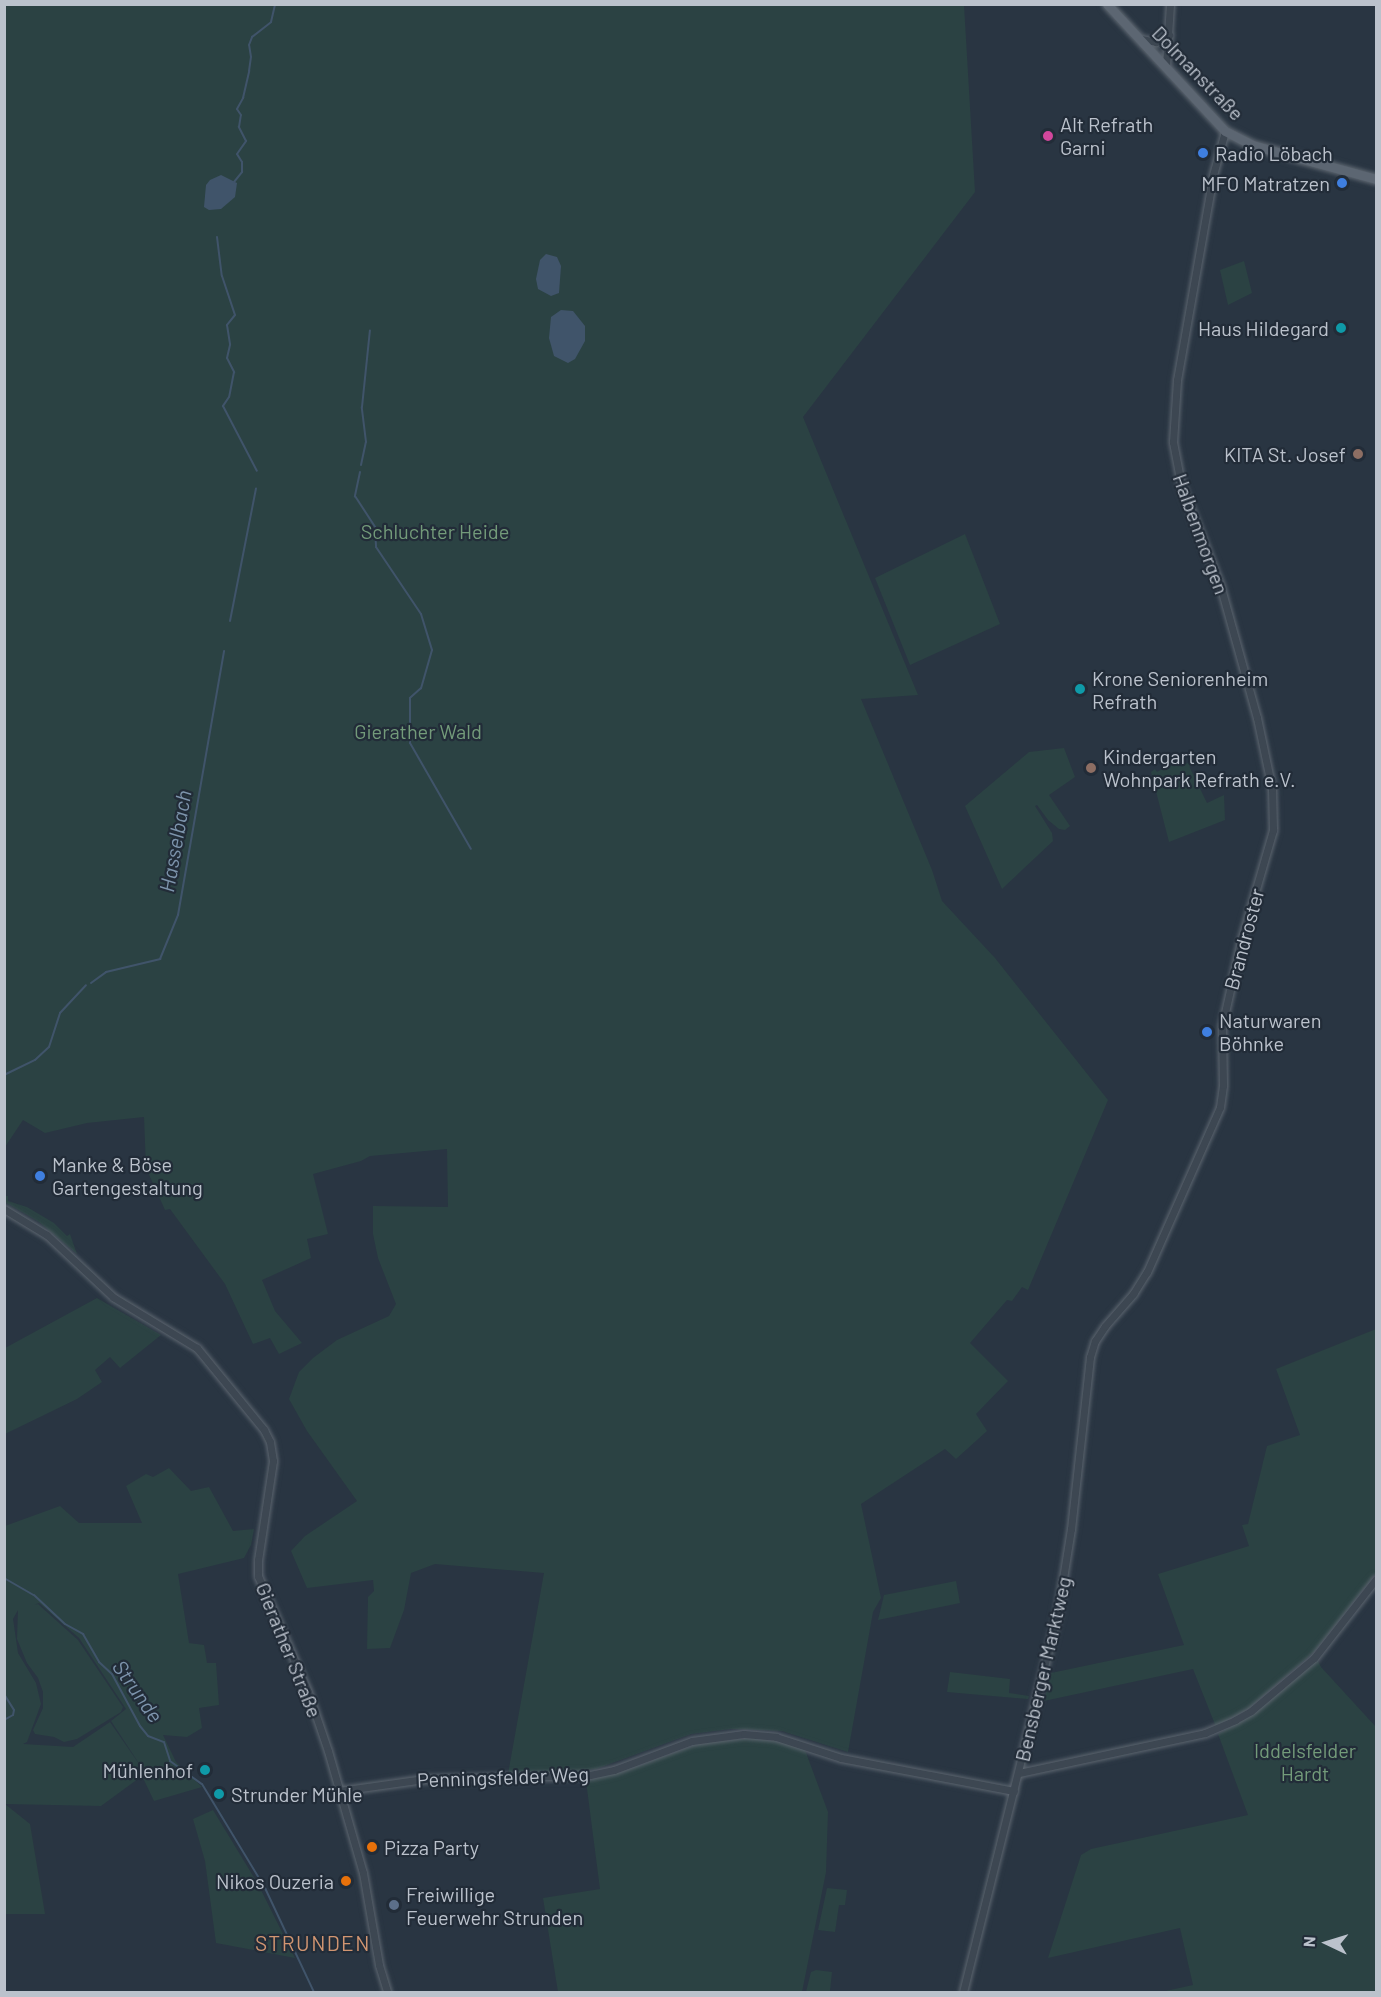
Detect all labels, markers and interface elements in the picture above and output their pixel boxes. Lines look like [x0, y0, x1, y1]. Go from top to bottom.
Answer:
street label: Dolmanstraße [1147, 21, 1249, 125]
place label: Alt Refrath Garni [1060, 112, 1153, 159]
marker: Alt Refrath Garni [1041, 129, 1055, 143]
place label: Radio Löbach [1215, 141, 1333, 165]
marker: Radio Löbach [1196, 146, 1210, 160]
place label: MFO Matratzen [1201, 171, 1330, 195]
marker: MFO Matratzen [1335, 176, 1349, 190]
place label: Haus Hildegard [1198, 316, 1329, 340]
marker: Haus Hildegard [1334, 321, 1348, 335]
place label: KITA St. Josef [1224, 442, 1346, 466]
marker: KITA St. Josef [1351, 447, 1365, 461]
street label: Halbenmorgen [1168, 470, 1234, 598]
park label: Schluchter Heide [361, 519, 509, 543]
place label: Krone Seniorenheim Refrath [1092, 666, 1268, 713]
marker: Krone Seniorenheim Refrath [1073, 682, 1087, 696]
park label: Gierather Wald [354, 719, 482, 743]
place label: Kindergarten Wohnpark Refrath e.V. [1103, 744, 1296, 791]
marker: Kindergarten Wohnpark Refrath e.V. [1084, 761, 1098, 775]
water label: Hasselbach [154, 788, 196, 894]
street label: Brandroster [1219, 886, 1269, 992]
place label: Naturwaren Böhnke [1219, 1008, 1322, 1055]
marker: Naturwaren Böhnke [1200, 1025, 1214, 1039]
place label: Manke & Böse Gartengestaltung [52, 1152, 203, 1199]
marker: Manke & Böse Gartengestaltung [33, 1169, 47, 1183]
street label: Bensberger Marktweg [1010, 1574, 1076, 1764]
street label: Gierather Straße [251, 1579, 327, 1721]
water label: Strunde [107, 1655, 169, 1727]
park label: Iddelsfelder Hardt [1254, 1739, 1356, 1786]
place label: Mühlenhof [103, 1758, 193, 1782]
street label: Penningsfelder Weg [417, 1762, 589, 1792]
marker: Mühlenhof [198, 1763, 212, 1777]
place label: Strunder Mühle [231, 1782, 363, 1806]
marker: Strunder Mühle [212, 1787, 226, 1801]
place label: Pizza Party [384, 1835, 479, 1859]
marker: Pizza Party [365, 1840, 379, 1854]
place label: Nikos Ouzeria [216, 1869, 334, 1893]
marker: Nikos Ouzeria [339, 1874, 353, 1888]
place label: Freiwillige Feuerwehr Strunden [406, 1882, 583, 1929]
marker: Freiwillige Feuerwehr Strunden [387, 1898, 401, 1912]
north arrow [1297, 1913, 1357, 1973]
district label: STRUNDEN [255, 1930, 371, 1956]
text: N [1299, 1936, 1318, 1948]

